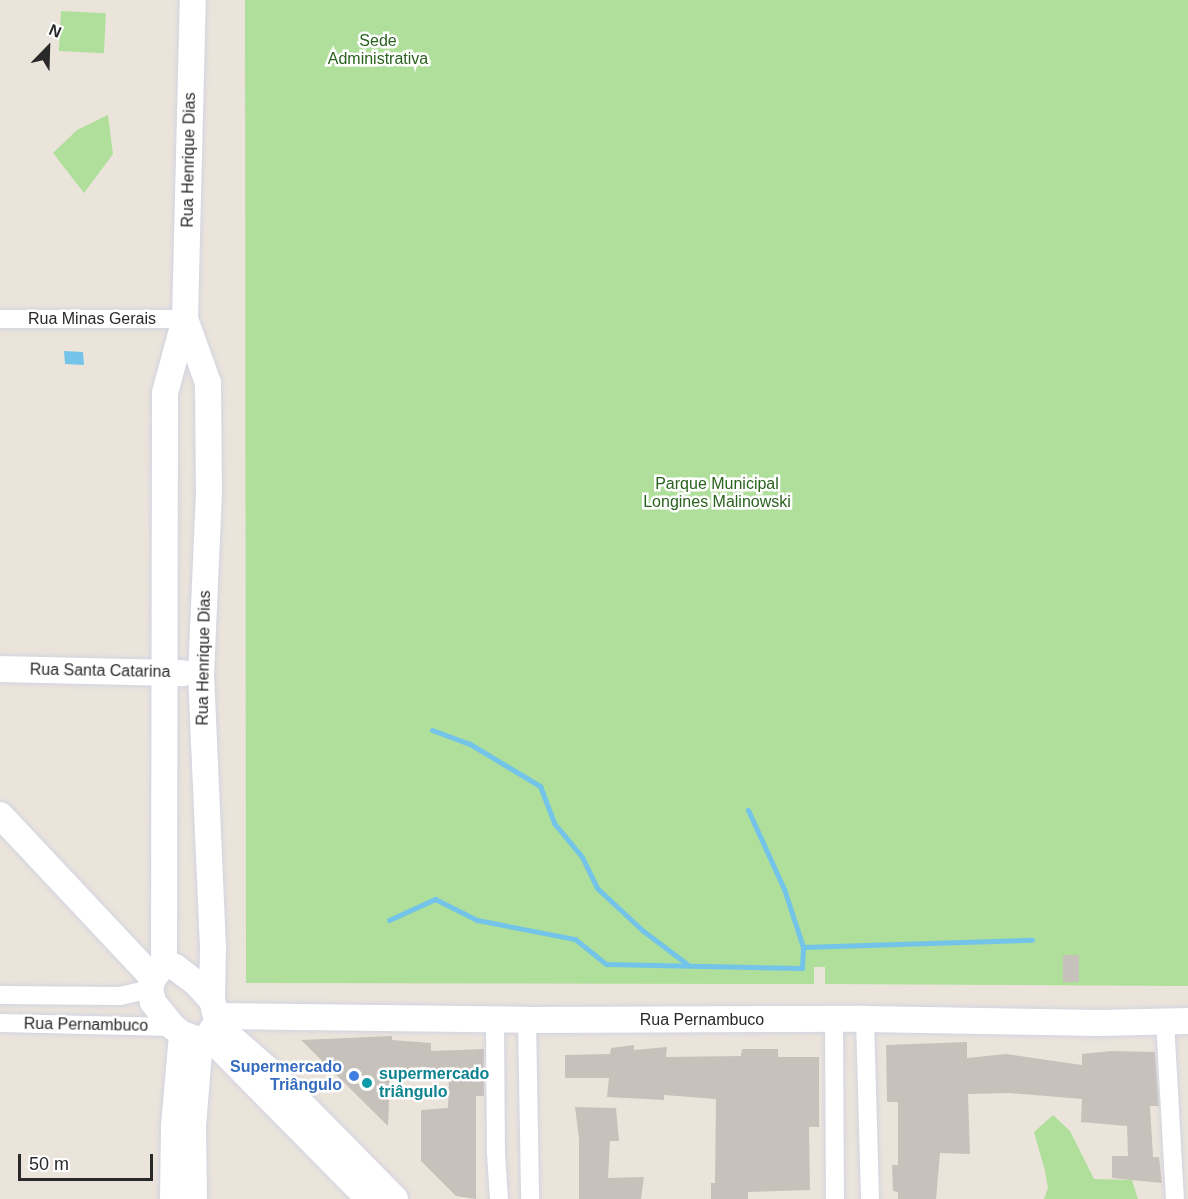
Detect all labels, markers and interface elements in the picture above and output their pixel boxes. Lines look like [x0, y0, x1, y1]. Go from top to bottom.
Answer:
north arrow [18, 18, 78, 78]
text: N [47, 21, 64, 41]
park label: Sede Administrativa [328, 31, 428, 69]
street label: Rua Henrique Dias [178, 92, 200, 228]
street label: Rua Minas Gerais [28, 309, 156, 329]
park label: Parque Municipal Longines Malinowski [643, 474, 791, 512]
street label: Rua Henrique Dias [193, 590, 215, 726]
street label: Rua Santa Catarina [30, 660, 170, 682]
street label: Rua Pernambuco [640, 1010, 764, 1030]
street label: Rua Pernambuco [24, 1014, 148, 1036]
place label: Supermercado Triângulo [230, 1057, 342, 1095]
place label: supermercado triângulo [379, 1064, 489, 1102]
marker: Supermercado Triângulo [347, 1069, 361, 1083]
marker: supermercado triângulo [360, 1076, 374, 1090]
scale bar [21, 1142, 156, 1180]
text: 50 m [29, 1154, 69, 1174]

